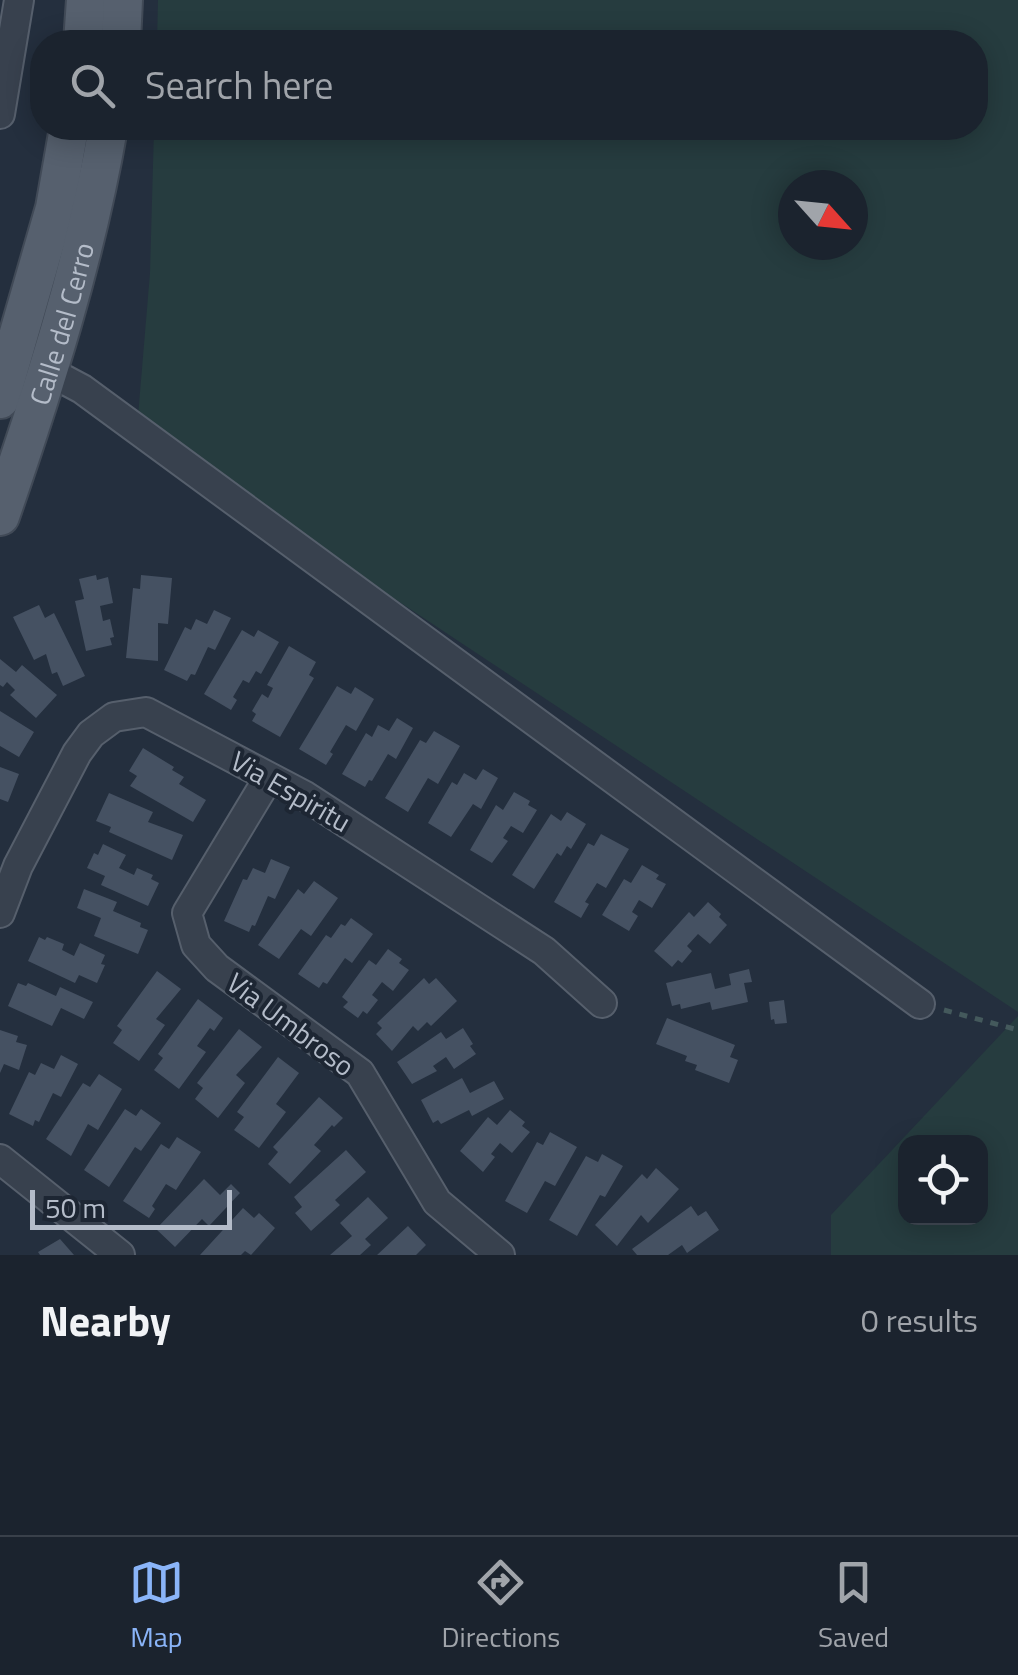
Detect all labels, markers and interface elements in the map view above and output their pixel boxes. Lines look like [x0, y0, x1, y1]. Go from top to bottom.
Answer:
search box [30, 30, 988, 140]
text: Search here [145, 56, 333, 114]
icon: search [65, 58, 120, 113]
north arrow [778, 170, 868, 260]
street label: Calle del Cerro [17, 238, 105, 410]
street label: Via Espiritu [223, 739, 359, 843]
street label: Via Umbroso [218, 961, 364, 1087]
map controls [898, 1135, 988, 1225]
button: locate [898, 1135, 988, 1225]
scale bar [30, 1185, 232, 1230]
text: 50 m [45, 1186, 106, 1229]
text: Nearby [40, 1288, 171, 1352]
text: 0 results [861, 1296, 978, 1344]
tab: Map [129, 1555, 184, 1658]
tab: Directions [442, 1555, 560, 1658]
tab: Saved [818, 1555, 889, 1658]

